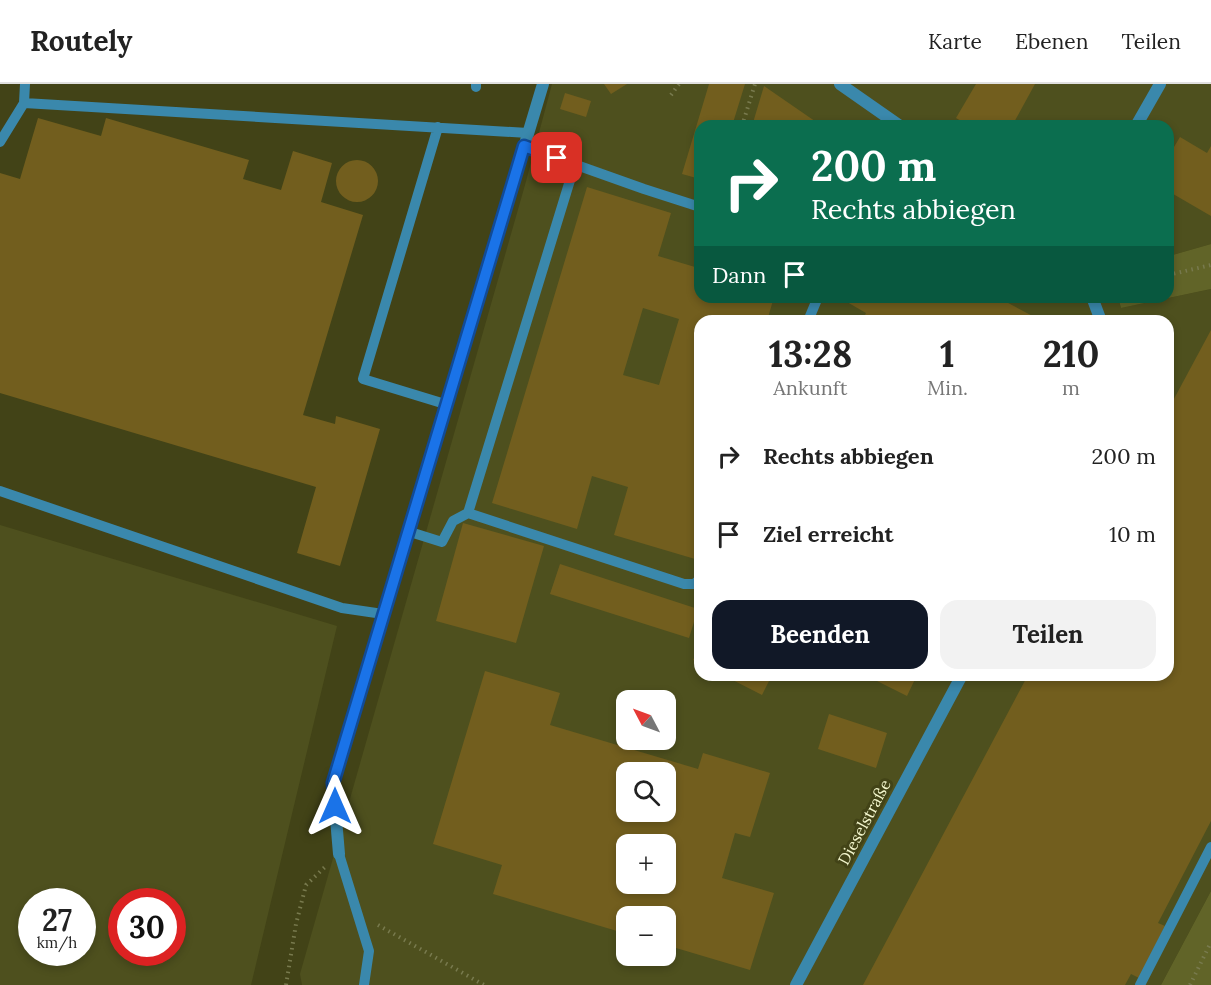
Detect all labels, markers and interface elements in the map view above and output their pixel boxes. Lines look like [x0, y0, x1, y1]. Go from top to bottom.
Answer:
text: Routely [30, 23, 132, 59]
text: Karte [928, 28, 982, 55]
text: Ebenen [1015, 28, 1088, 55]
text: Teilen [1121, 28, 1181, 55]
pin [531, 132, 582, 183]
text: 200 m [811, 139, 937, 193]
icon: arrive [540, 141, 573, 174]
icon: right [712, 144, 790, 222]
text: Rechts abbiegen [811, 192, 1016, 226]
icon: arrive [778, 258, 811, 291]
text: Dann [712, 261, 766, 289]
text: 13:28 [769, 331, 852, 377]
text: 1 [940, 331, 955, 377]
text: 210 [1043, 331, 1099, 377]
text: Ankunft [773, 375, 848, 400]
text: Min. [927, 375, 968, 400]
text: m [1062, 375, 1080, 400]
icon: right [712, 440, 745, 473]
text: Rechts abbiegen [763, 442, 934, 470]
text: 200 m [1091, 442, 1156, 470]
icon: arrive [712, 518, 745, 551]
text: Ziel erreicht [763, 520, 894, 548]
text: 10 m [1109, 520, 1156, 548]
button: Beenden [712, 600, 928, 669]
button: Teilen [940, 600, 1156, 669]
north arrow [616, 690, 676, 750]
map controls [616, 690, 676, 966]
button: search [616, 762, 676, 822]
position arrow [303, 774, 367, 838]
street label: Dieselstraße [833, 776, 895, 868]
button: + [616, 834, 676, 894]
speed limit sign: 30 [108, 888, 186, 966]
text: 27 [42, 901, 72, 939]
button: − [616, 906, 676, 966]
text: km/h [37, 933, 77, 952]

